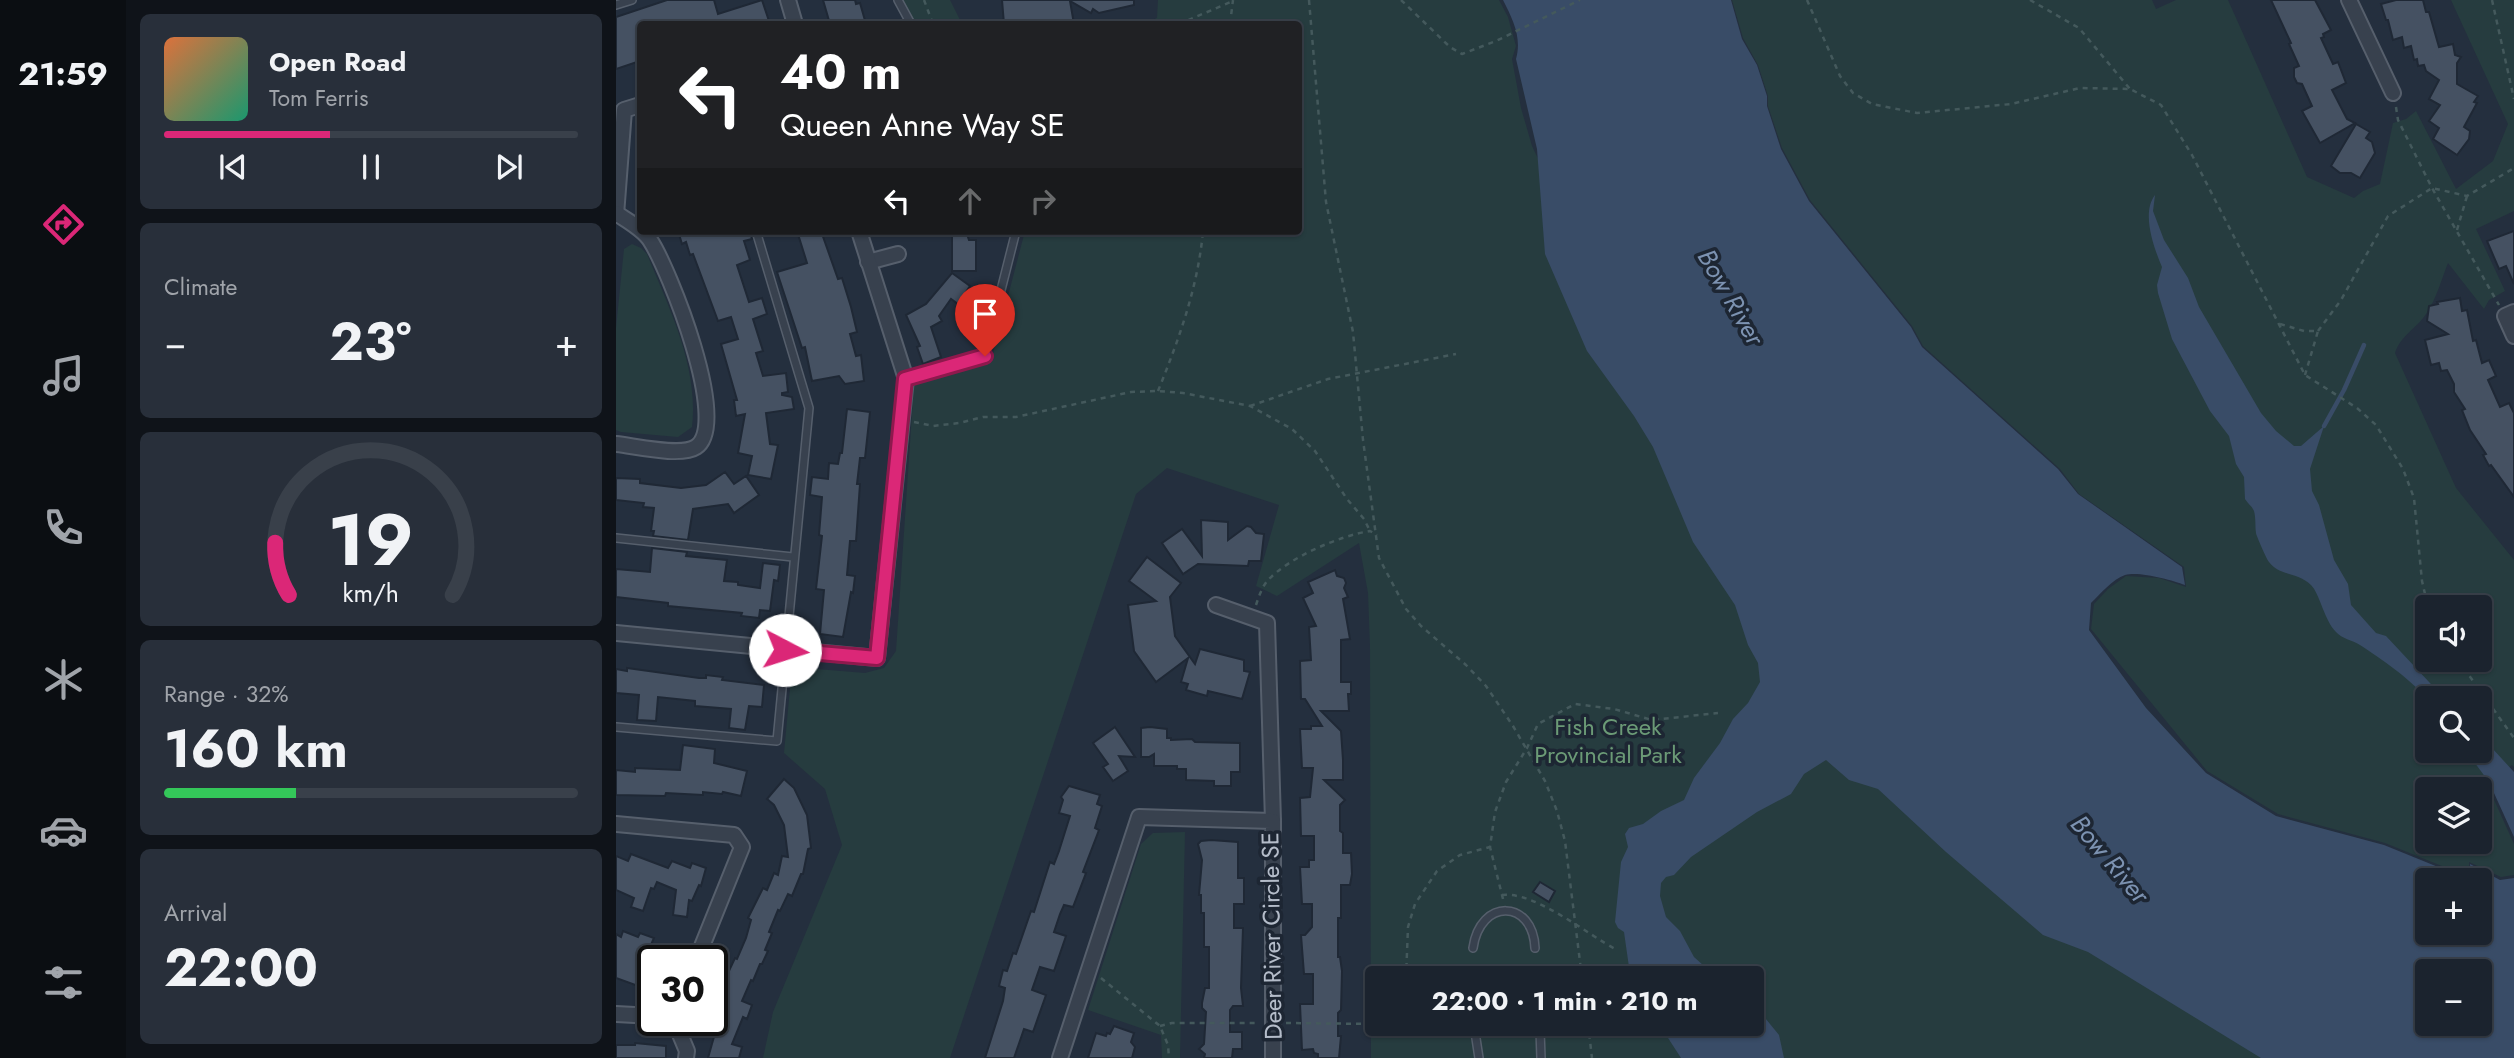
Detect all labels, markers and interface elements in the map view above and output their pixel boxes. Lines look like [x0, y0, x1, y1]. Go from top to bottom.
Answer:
text: 40 m [780, 37, 902, 107]
text: Open Road [269, 43, 406, 81]
icon: left [665, 49, 756, 140]
text: 21:59 [18, 51, 108, 97]
text: Tom Ferris [269, 81, 368, 115]
text: Queen Anne Way SE [780, 102, 1065, 148]
icon: previous [214, 148, 252, 186]
icon: pause [352, 148, 390, 186]
icon: next [490, 148, 528, 186]
icon: left [878, 182, 916, 220]
icon: ahead [951, 182, 989, 220]
icon: right [1024, 182, 1062, 220]
icon: directions [39, 200, 88, 249]
water label: Bow River [1688, 242, 1775, 353]
text: Climate [164, 270, 237, 304]
pin [955, 284, 1015, 356]
icon: arrive [966, 295, 1004, 333]
text: 23° [330, 304, 411, 380]
text: − [164, 315, 186, 370]
text: + [555, 315, 578, 370]
icon: music [39, 351, 88, 400]
text: 19 [328, 487, 414, 592]
icon: phone [39, 503, 88, 552]
text: km/h [343, 575, 399, 611]
map controls [2415, 595, 2492, 1036]
button: sound [2415, 595, 2492, 672]
position arrow [748, 613, 822, 687]
icon: climate [39, 655, 88, 704]
text: Range · 32% [164, 677, 289, 711]
button: search [2415, 686, 2492, 763]
park label: Fish Creek Provincial Park [1534, 709, 1682, 772]
text: 160 km [164, 711, 348, 787]
button: layers [2415, 777, 2492, 854]
icon: car [39, 806, 88, 855]
water label: Bow River [2062, 806, 2159, 913]
street label: Deer River Circle SE [1252, 832, 1291, 1040]
button: + [2415, 868, 2492, 945]
text: Arrival [164, 896, 227, 930]
text: 22:00 [164, 930, 318, 1006]
speed limit sign: 30 [637, 945, 728, 1036]
icon: filters [39, 958, 88, 1007]
button: − [2415, 959, 2492, 1036]
text: 22:00 · 1 min · 210 m [1432, 982, 1697, 1020]

